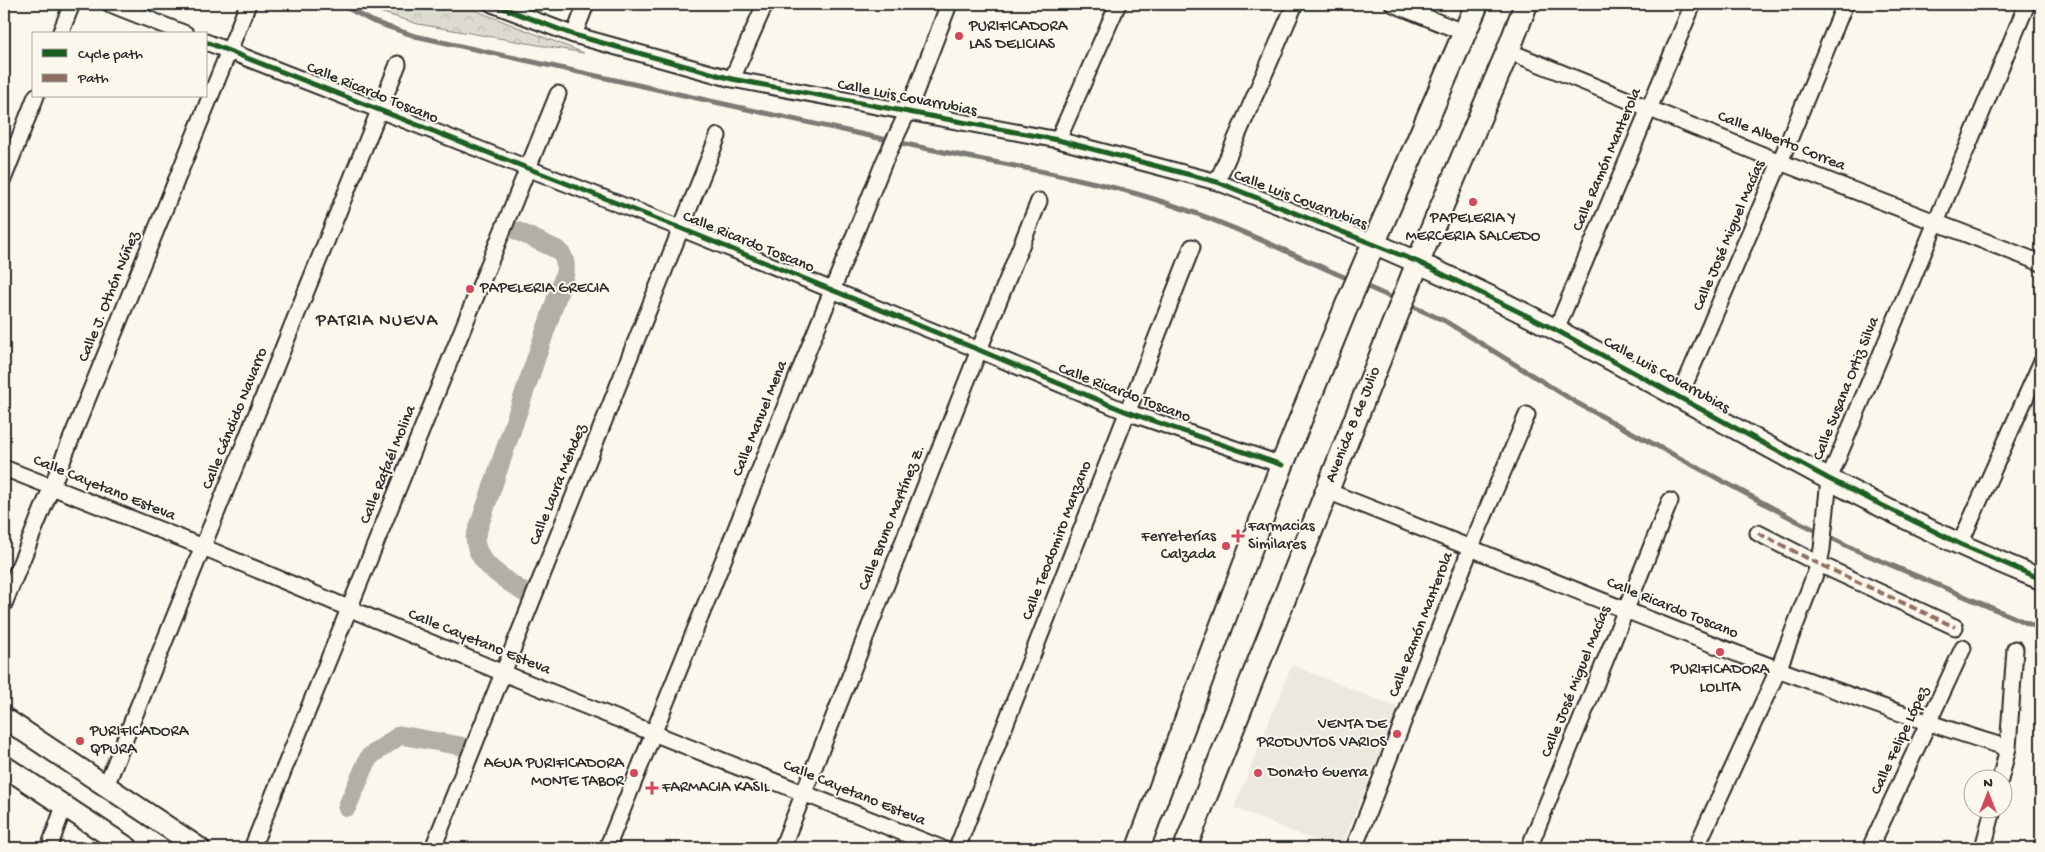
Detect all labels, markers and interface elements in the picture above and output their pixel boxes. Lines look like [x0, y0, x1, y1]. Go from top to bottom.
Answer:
place label: PURIFICADORA LAS DELICIAS [968, 18, 1069, 55]
marker: PURIFICADORA LAS DELICIAS [953, 30, 965, 42]
legend [32, 32, 208, 98]
text: Cycle path [78, 46, 143, 64]
street label: Calle Ricardo Toscano [303, 59, 441, 129]
text: Path [77, 70, 109, 88]
street label: Calle Luis Covarrubias [836, 76, 979, 122]
street label: Calle Ramón Manterola [1569, 85, 1647, 234]
street label: Calle Alberto Correa [1714, 108, 1849, 177]
street label: Calle José Miguel Macías [1690, 157, 1771, 314]
street label: Calle Luis Covarrubias [1230, 167, 1371, 236]
marker: PAPELERIA Y MERCERIA SALCEDO [1467, 196, 1479, 208]
street label: Calle Ricardo Toscano [679, 208, 817, 278]
place label: PAPELERIA Y MERCERIA SALCEDO [1406, 210, 1541, 247]
street label: Calle J. Othón Núñez [75, 228, 145, 365]
place label: PAPELERIA GRECIA [479, 280, 610, 299]
marker: PAPELERIA GRECIA [464, 283, 476, 295]
district label: PATRIA NUEVA [315, 311, 438, 332]
street label: Calle Susana Ortiz Silva [1810, 313, 1885, 464]
street label: Calle Luis Covarrubias [1599, 333, 1733, 419]
street label: Calle Cándido Navarro [199, 345, 273, 493]
street label: Calle Manuel Mena [729, 357, 793, 480]
street label: Calle Ricardo Toscano [1055, 360, 1193, 428]
street label: Avenida 8 de Julio [1322, 364, 1386, 486]
street label: Calle Rafaél Molina [357, 402, 422, 527]
street label: Calle Laura Méndez [526, 421, 592, 548]
street label: Calle Bruno Martínez Z. [855, 442, 931, 594]
street label: Calle Cayetano Esteva [30, 452, 179, 527]
street label: Calle Teodomiro Manzano [1019, 459, 1097, 623]
place label: Farmacias Similares [1247, 518, 1316, 555]
place label: Ferreterías Calzada [1140, 528, 1217, 565]
marker: Farmacias Similares [1232, 530, 1244, 542]
marker: Ferreterías Calzada [1220, 540, 1232, 552]
street label: Calle Ramón Manterola [1386, 549, 1459, 700]
street label: Calle Ricardo Toscano [1603, 574, 1741, 644]
street label: Calle José Miguel Macías [1538, 602, 1617, 761]
street label: Calle Cayetano Esteva [405, 606, 554, 681]
marker: PURIFICADORA LOLITA [1714, 646, 1726, 658]
place label: PURIFICADORA LOLITA [1670, 661, 1771, 698]
street label: Calle Felipe López [1868, 683, 1935, 798]
place label: VENTA DE PRODUVTOS VARIOS [1256, 716, 1388, 753]
place label: PURIFICADORA QPURA [89, 723, 190, 760]
marker: VENTA DE PRODUVTOS VARIOS [1391, 728, 1403, 740]
marker: PURIFICADORA QPURA [74, 735, 86, 747]
place label: AGUA PURIFICADORA MONTE TABOR [484, 755, 626, 792]
street label: Calle Cayetano Esteva [780, 757, 929, 832]
place label: Donato Guerra [1267, 764, 1369, 783]
marker: AGUA PURIFICADORA MONTE TABOR [628, 767, 640, 779]
marker: Donato Guerra [1252, 767, 1264, 779]
north arrow [1962, 770, 2012, 820]
text: N [1983, 775, 1993, 792]
place label: FARMACIA KASIL [661, 779, 771, 798]
marker: FARMACIA KASIL [646, 782, 658, 794]

